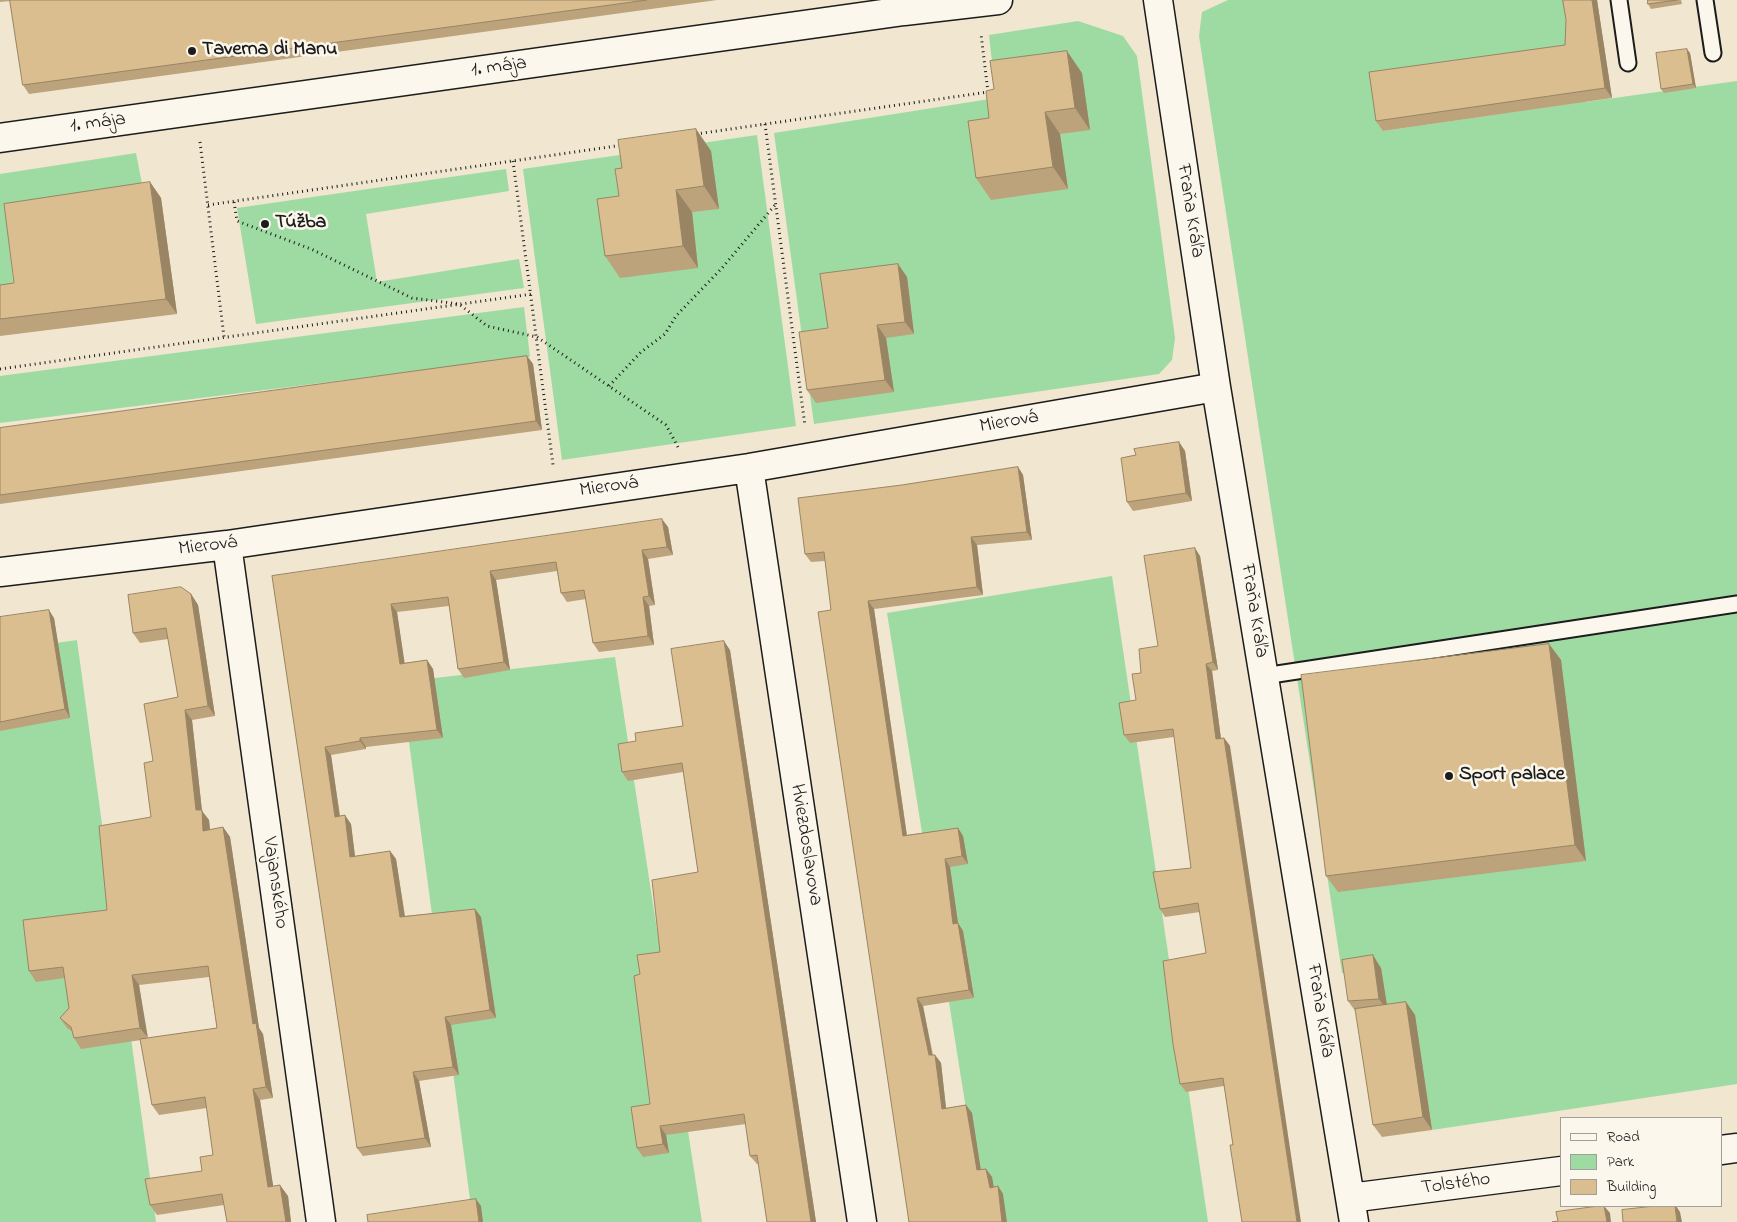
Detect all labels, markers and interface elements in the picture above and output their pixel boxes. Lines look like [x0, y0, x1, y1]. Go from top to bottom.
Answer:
place label: Taverna di Manu [202, 39, 337, 63]
marker: Taverna di Manu [186, 45, 198, 57]
street label: 1. mája [470, 52, 528, 84]
street label: 1. mája [69, 108, 127, 140]
street label: Fraňa Kráľa [1170, 162, 1208, 260]
place label: Túžba [275, 212, 326, 236]
marker: Túžba [259, 218, 271, 230]
street label: Mierová [978, 406, 1040, 440]
street label: Mierová [578, 472, 640, 504]
street label: Mierová [177, 531, 239, 563]
street label: Fraňa Kráľa [1234, 562, 1272, 660]
place label: Sport palace [1459, 764, 1565, 788]
marker: Sport palace [1443, 770, 1455, 782]
street label: Hviezdoslavova [784, 782, 826, 908]
street label: Vajanského [256, 835, 292, 931]
street label: Fraňa Kráľa [1300, 962, 1338, 1060]
legend [1560, 1117, 1722, 1207]
text: Road [1607, 1126, 1640, 1148]
text: Park [1607, 1151, 1634, 1173]
street label: Tolstého [1420, 1168, 1492, 1202]
text: Building [1607, 1176, 1656, 1198]

